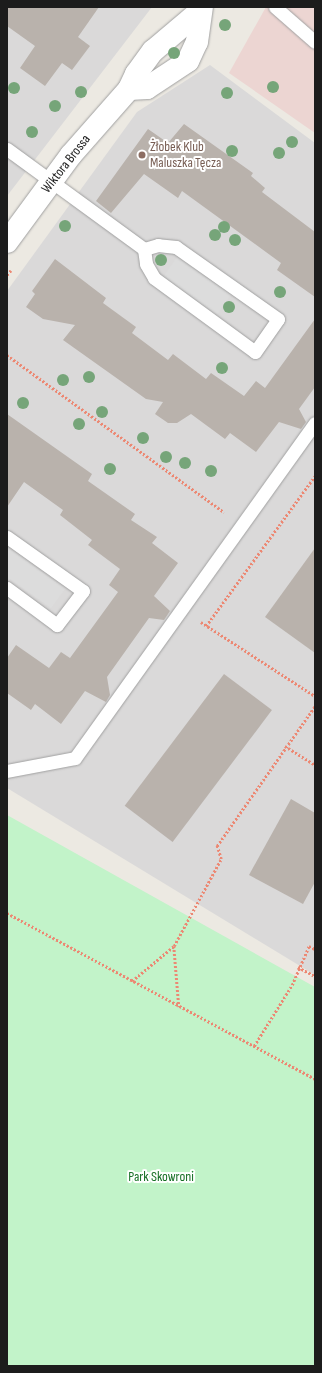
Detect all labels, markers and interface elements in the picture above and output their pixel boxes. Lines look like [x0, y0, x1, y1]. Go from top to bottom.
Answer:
street label: Wiktora Brossa [38, 131, 94, 197]
place label: Żłobek Klub Maluszka Tęcza [150, 139, 221, 172]
marker: Żłobek Klub Maluszka Tęcza [137, 150, 147, 160]
park label: Park Skowroni [128, 1169, 194, 1185]

